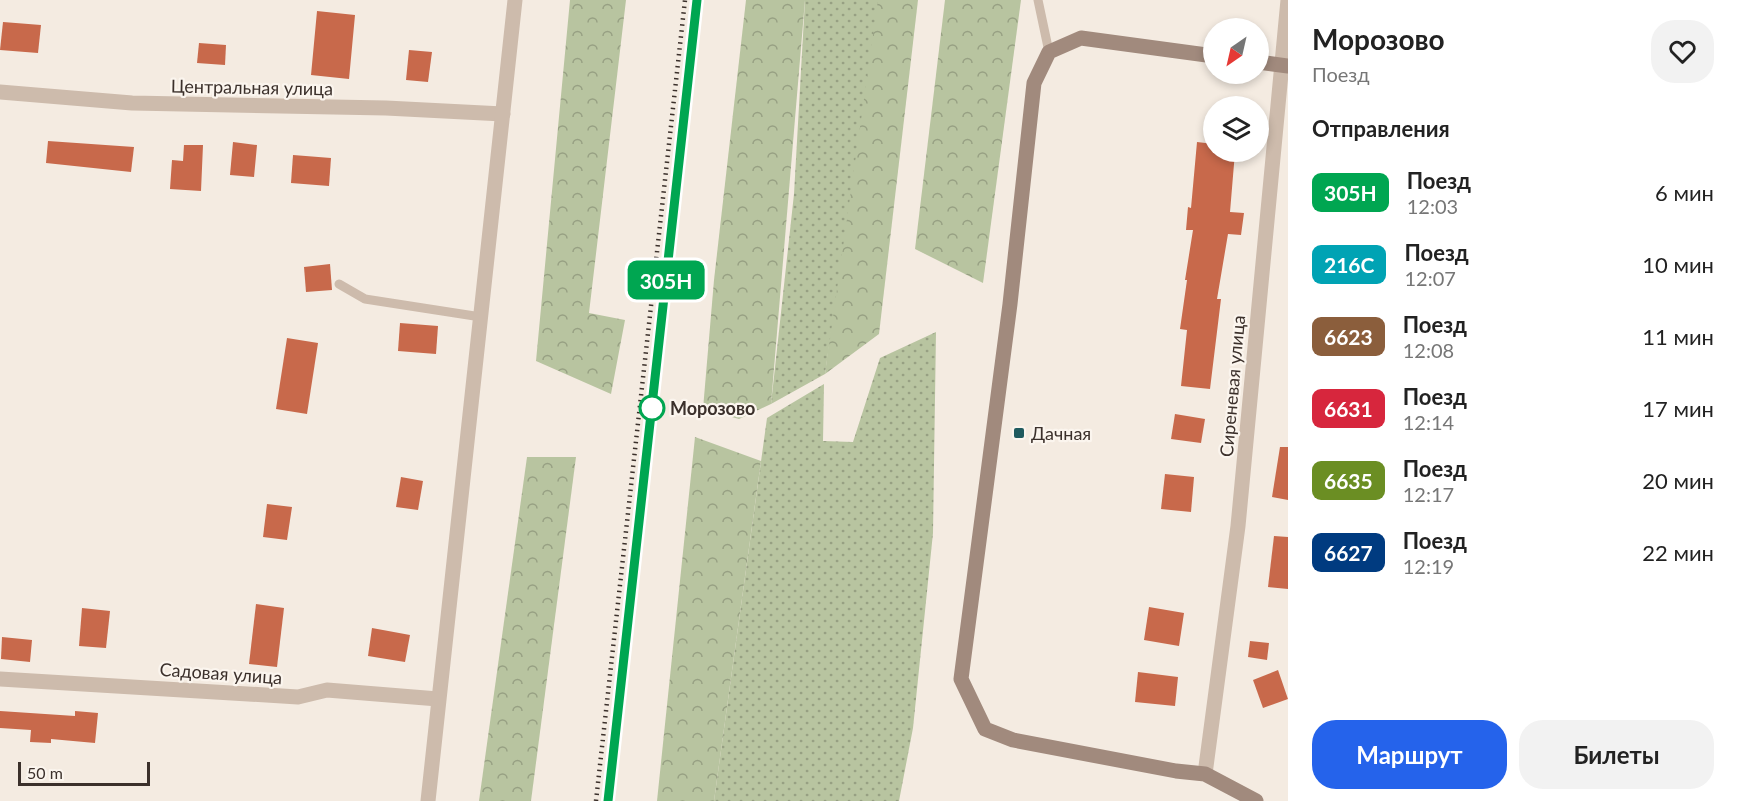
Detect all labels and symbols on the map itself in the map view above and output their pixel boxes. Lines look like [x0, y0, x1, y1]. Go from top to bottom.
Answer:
north arrow [1203, 18, 1269, 84]
street label: Центральная улица [171, 75, 333, 99]
line badge: 305Н [624, 260, 708, 300]
street label: Сиреневая улица [1215, 314, 1249, 458]
marker: Морозово [639, 395, 665, 421]
place label: Морозово [670, 397, 755, 419]
place label: Дачная [1031, 422, 1091, 444]
marker: Дачная [1012, 426, 1026, 440]
street label: Садовая улица [159, 658, 283, 688]
scale bar [18, 759, 150, 786]

